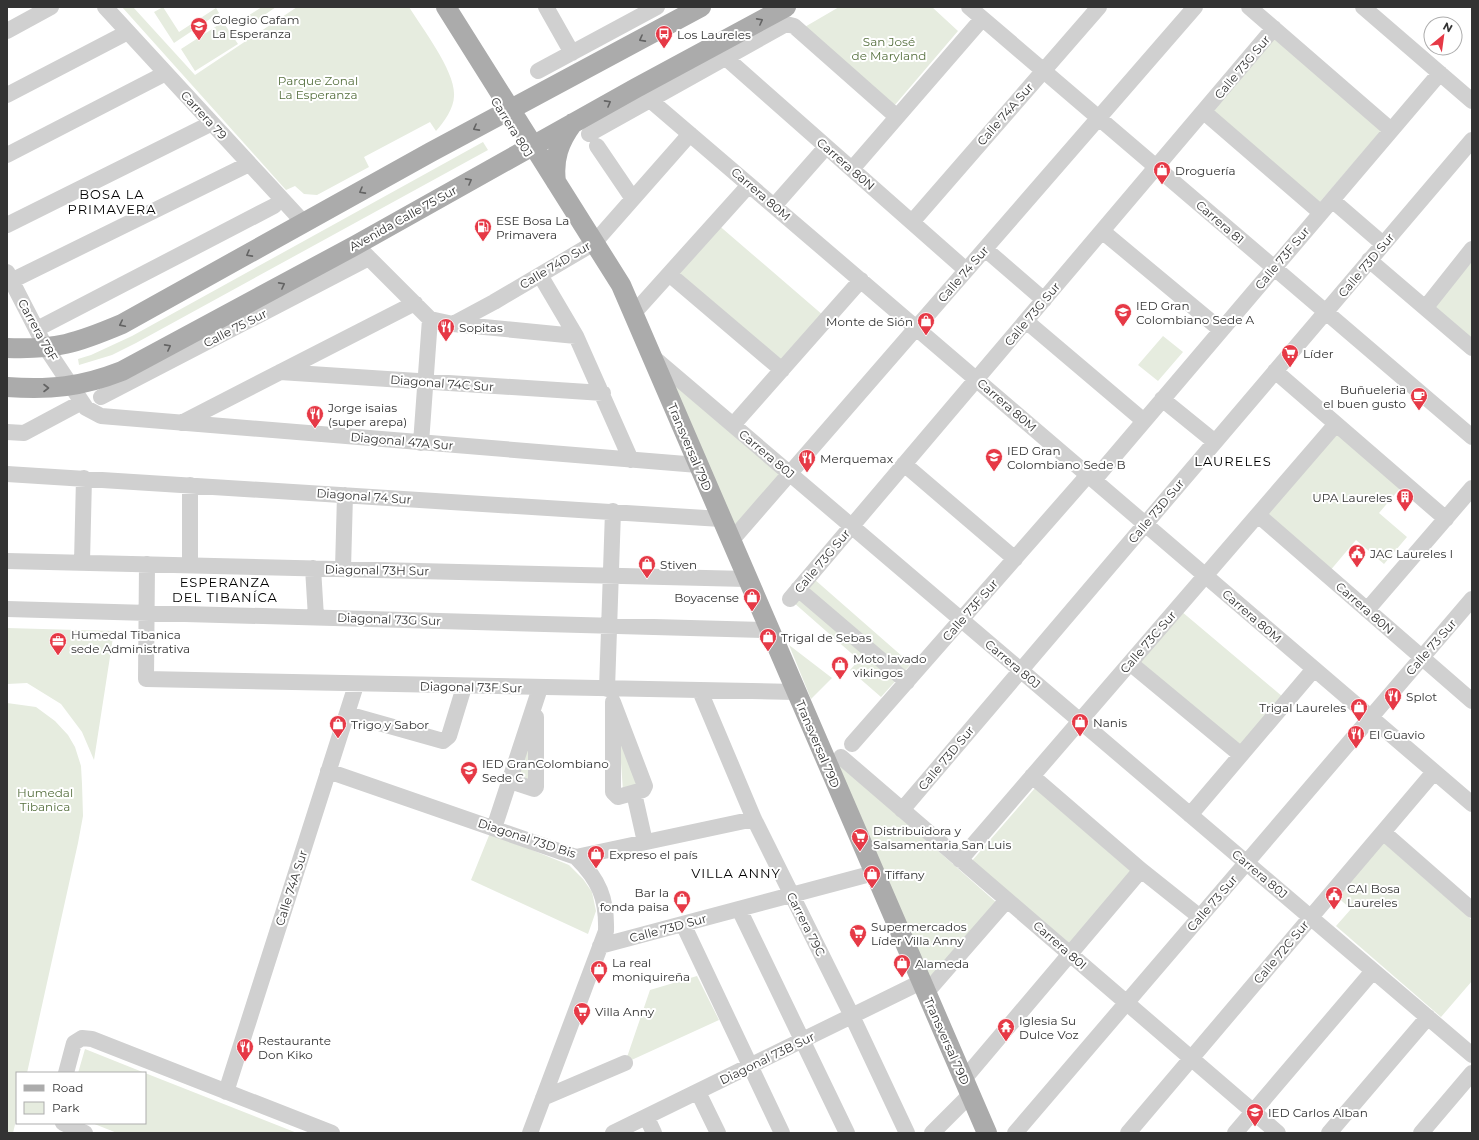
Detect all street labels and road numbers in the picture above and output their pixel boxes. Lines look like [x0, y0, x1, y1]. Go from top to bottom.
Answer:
street label: Calle 73G Sur [1211, 32, 1273, 102]
street label: Calle 74A Sur [974, 79, 1037, 149]
street label: Carrera 79 [178, 88, 230, 142]
street label: Carrera 80J [488, 94, 536, 160]
street label: Carrera 80N [814, 135, 878, 193]
street label: Carrera 80M [728, 164, 794, 224]
street label: Avenida Calle 75 Sur [346, 182, 460, 254]
street label: Carrera 81 [1193, 197, 1247, 247]
street label: Calle 73F Sur [1251, 224, 1313, 292]
street label: Calle 73D Sur [1335, 230, 1397, 300]
street label: Calle 74D Sur [517, 238, 593, 292]
street label: Calle 74 Sur [934, 243, 992, 305]
street label: Calle 73G Sur [1001, 279, 1063, 349]
street label: Carrera 78F [15, 296, 61, 364]
street label: Calle 75 Sur [201, 305, 269, 350]
street label: Diagonal 74C Sur [390, 372, 494, 394]
street label: Carrera 80M [974, 375, 1040, 435]
street label: Transversal 79D [665, 401, 715, 493]
street label: Carrera 80J [736, 426, 798, 482]
street label: Diagonal 47A Sur [350, 429, 454, 453]
street label: Calle 73D Sur [1125, 476, 1187, 546]
street label: Diagonal 74 Sur [316, 485, 412, 507]
street label: Calle 73G Sur [791, 526, 853, 596]
street label: Diagonal 73H Sur [325, 562, 430, 578]
street label: Calle 73F Sur [939, 576, 1001, 644]
street label: Carrera 80N [1333, 579, 1397, 637]
street label: Carrera 80M [1219, 586, 1285, 646]
street label: Calle 73C Sur [1117, 608, 1179, 676]
street label: Diagonal 73G Sur [337, 610, 441, 628]
street label: Calle 73 Sur [1403, 616, 1460, 678]
street label: Carrera 80J [982, 636, 1044, 692]
street label: Diagonal 73F Sur [420, 679, 522, 695]
street label: Transversal 79D [793, 698, 843, 790]
street label: Calle 73D Sur [915, 723, 977, 793]
street label: Diagonal 73D Bis [476, 815, 578, 861]
street label: Carrera 80J [1229, 846, 1291, 902]
street label: Calle 74A Sur [272, 848, 310, 928]
street label: Calle 73 Sur [1184, 872, 1241, 934]
street label: Carrera 79C [784, 890, 829, 959]
street label: Calle 73D Sur [628, 910, 708, 946]
street label: Calle 72C Sur [1250, 917, 1312, 987]
street label: Carrera 80I [1030, 918, 1090, 972]
street label: Transversal 79D [921, 995, 973, 1087]
street label: Diagonal 73B Sur [717, 1028, 817, 1087]

